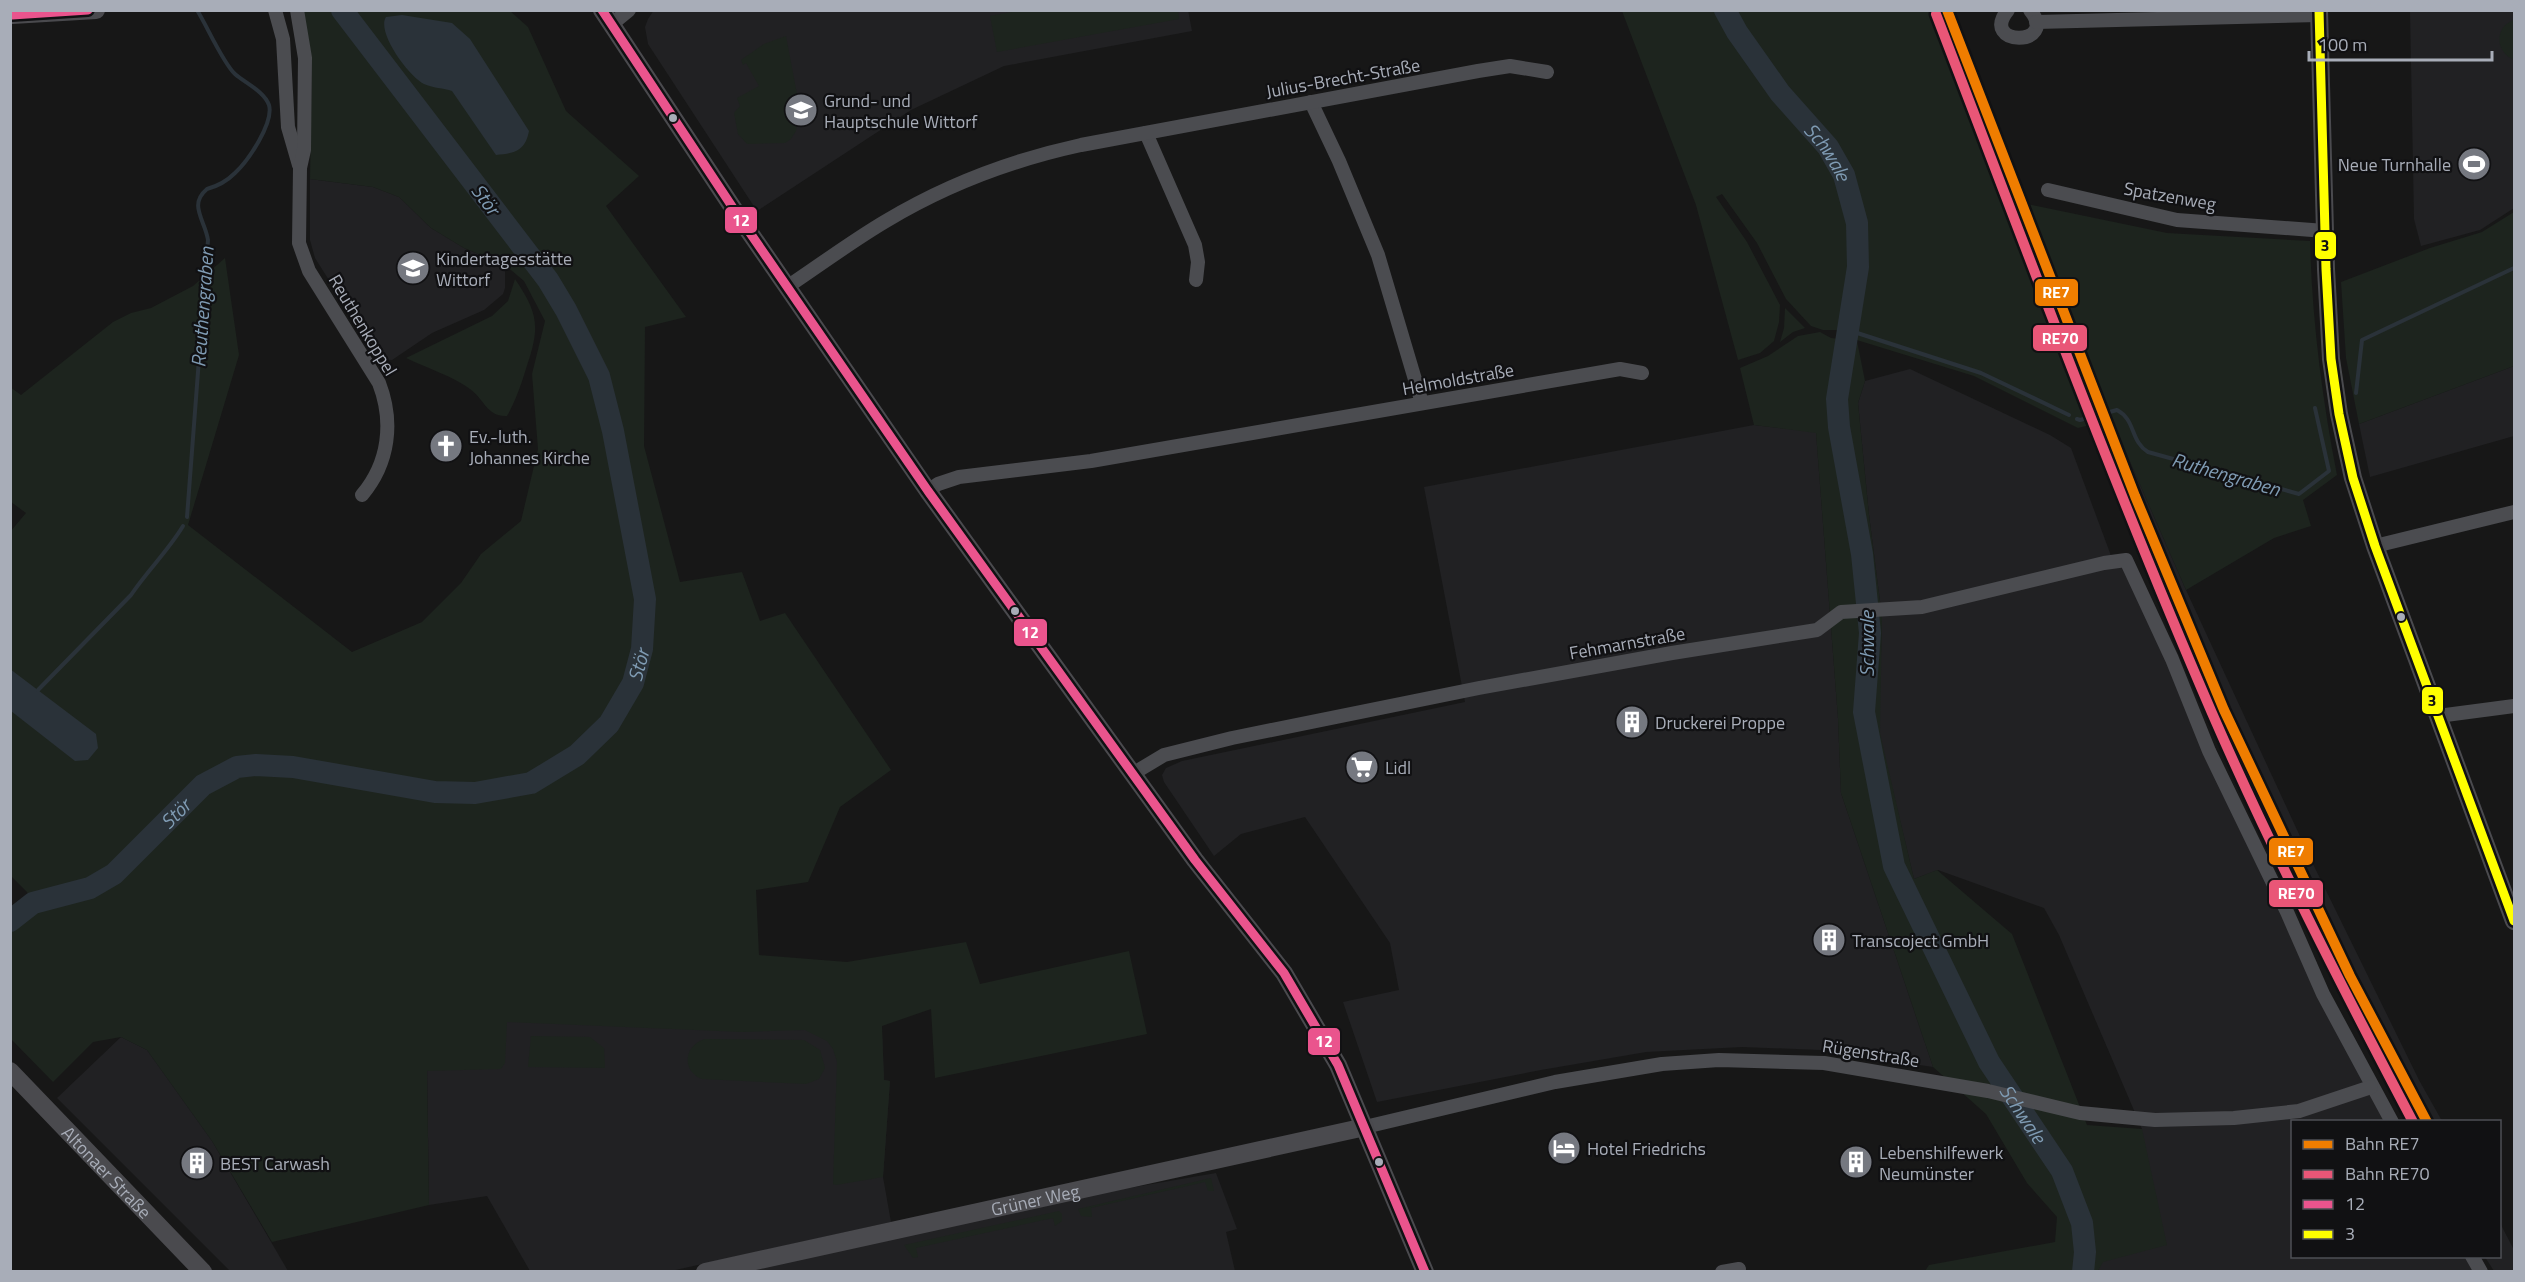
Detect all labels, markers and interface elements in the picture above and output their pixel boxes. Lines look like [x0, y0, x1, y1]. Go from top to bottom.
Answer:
scale bar [2309, 24, 2492, 62]
text: 100 m [2318, 31, 2367, 58]
street label: Julius-Brecht-Straße [1264, 51, 1422, 105]
place label: Grund- und Hauptschule Wittorf [824, 87, 977, 135]
school or university icon: Grund- und Hauptschule Wittorf [783, 92, 819, 128]
unlabelled marker [667, 112, 679, 124]
water label: Schwale [1797, 115, 1861, 185]
sports icon: Neue Turnhalle [2456, 146, 2492, 182]
place label: Neue Turnhalle [2338, 151, 2451, 178]
street label: Spatzenweg [2122, 175, 2218, 217]
water label: Stör [464, 177, 510, 223]
line badge: 12 [724, 206, 758, 234]
text: 12 [732, 208, 750, 232]
line badge: 3 [2314, 231, 2337, 260]
text: 3 [2321, 233, 2329, 257]
water label: Reuthengraben [182, 245, 222, 368]
place label: Kindertagesstätte Wittorf [436, 245, 572, 293]
school or university icon: Kindertagesstätte Wittorf [395, 250, 431, 286]
street label: Reuthenkoppel [322, 269, 404, 381]
line badge: RE7 [2034, 278, 2079, 307]
text: RE7 [2042, 280, 2070, 304]
line badge: RE70 [2032, 324, 2088, 352]
text: RE70 [2042, 326, 2078, 350]
street label: Helmoldstraße [1400, 356, 1516, 402]
place label: Ev.-luth. Johannes Kirche [469, 423, 590, 471]
church icon: Ev.-luth. Johannes Kirche [428, 428, 464, 464]
water label: Ruthengraben [2168, 444, 2285, 505]
unlabelled marker [1009, 605, 1021, 617]
water label: Schwale [1851, 609, 1882, 677]
unlabelled marker [2395, 611, 2407, 623]
line badge: 12 [1013, 618, 1048, 647]
text: 12 [1021, 620, 1039, 644]
street label: Fehmarnstraße [1567, 620, 1687, 666]
water label: Stör [619, 643, 658, 685]
line badge: 3 [2421, 686, 2444, 715]
text: 3 [2428, 688, 2436, 712]
building icon: Druckerei Proppe [1614, 704, 1650, 740]
place label: Druckerei Proppe [1655, 709, 1785, 736]
supermarket icon: Lidl [1344, 749, 1380, 785]
place label: Lidl [1385, 754, 1411, 781]
water label: Stör [152, 789, 199, 836]
line badge: RE7 [2268, 837, 2314, 866]
text: RE7 [2277, 839, 2305, 863]
line badge: RE70 [2268, 879, 2324, 908]
text: RE70 [2278, 881, 2314, 905]
building icon: Transcoject GmbH [1811, 922, 1847, 958]
place label: Transcoject GmbH [1852, 927, 1989, 954]
line badge: 12 [1307, 1027, 1341, 1056]
text: 12 [1315, 1029, 1333, 1053]
street label: Rügenstraße [1821, 1032, 1921, 1074]
water label: Schwale [1992, 1077, 2056, 1151]
street label: Altonaer Straße [56, 1120, 158, 1224]
legend [2291, 1120, 2501, 1258]
hotel icon: Hotel Friedrichs [1546, 1130, 1582, 1166]
text: Bahn RE7 [2345, 1130, 2420, 1157]
place label: Hotel Friedrichs [1587, 1135, 1706, 1162]
place label: Lebenshilfewerk Neumünster [1879, 1139, 2004, 1187]
building icon: Lebenshilfewerk Neumünster [1838, 1144, 1874, 1180]
building icon: BEST Carwash [179, 1145, 215, 1181]
place label: BEST Carwash [220, 1150, 330, 1177]
unlabelled marker [1373, 1156, 1385, 1168]
text: Bahn RE70 [2345, 1160, 2430, 1187]
street label: Grüner Weg [988, 1177, 1082, 1222]
text: 12 [2345, 1190, 2365, 1217]
text: 3 [2345, 1220, 2355, 1247]

